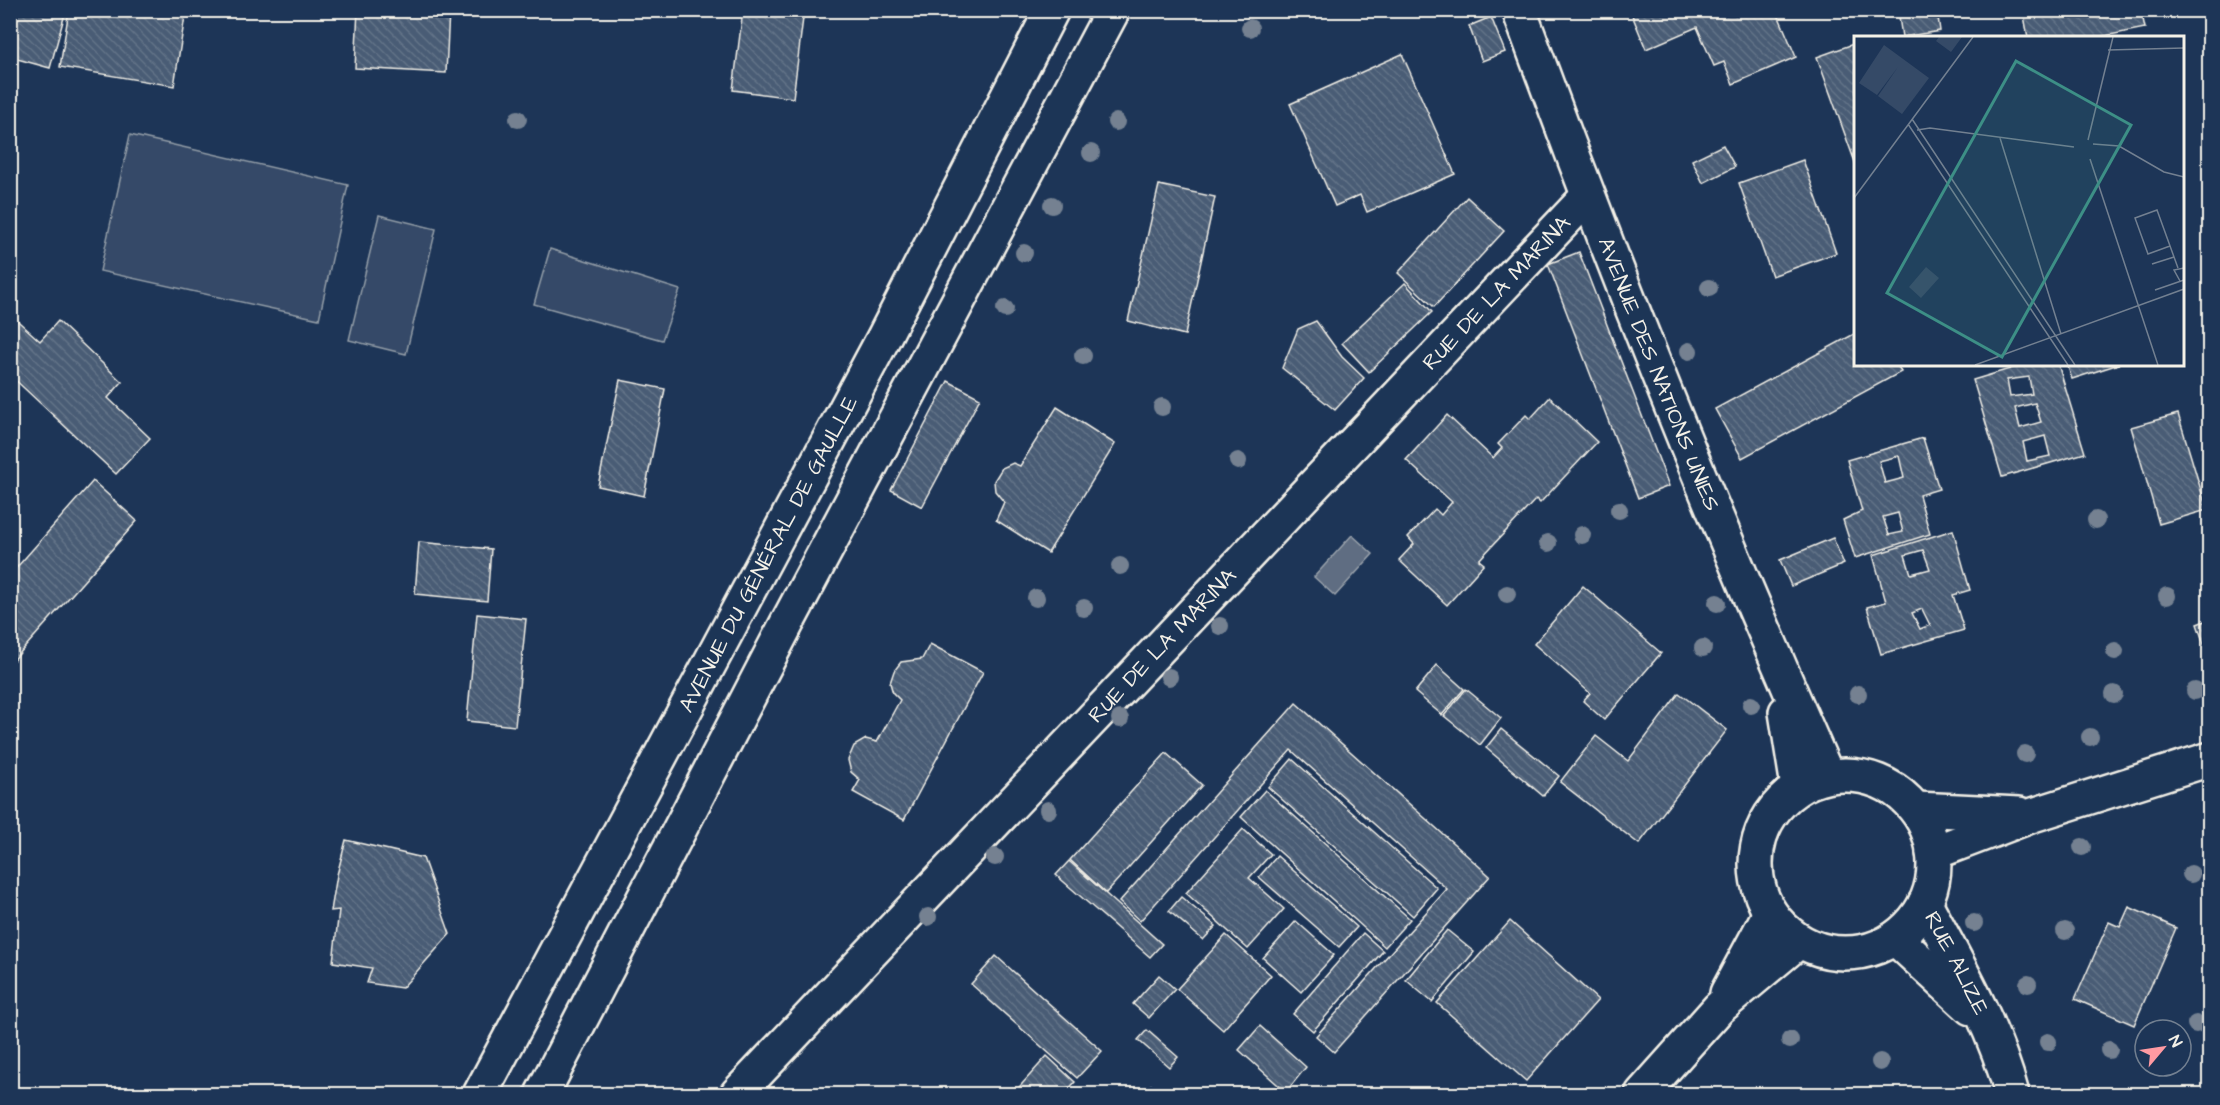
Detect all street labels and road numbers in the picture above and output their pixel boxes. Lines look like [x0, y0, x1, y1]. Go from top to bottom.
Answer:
street label: RUE DE LA MARINA [1415, 208, 1578, 377]
street label: AVENUE DES NATIONS UNIES [1590, 233, 1728, 516]
street label: AVENUE DU GÉNÉRAL DE GAULLE [671, 390, 865, 718]
street label: RUE DE LA MARINA [1081, 561, 1243, 730]
street label: RUE ALIZE [1917, 906, 1996, 1020]

